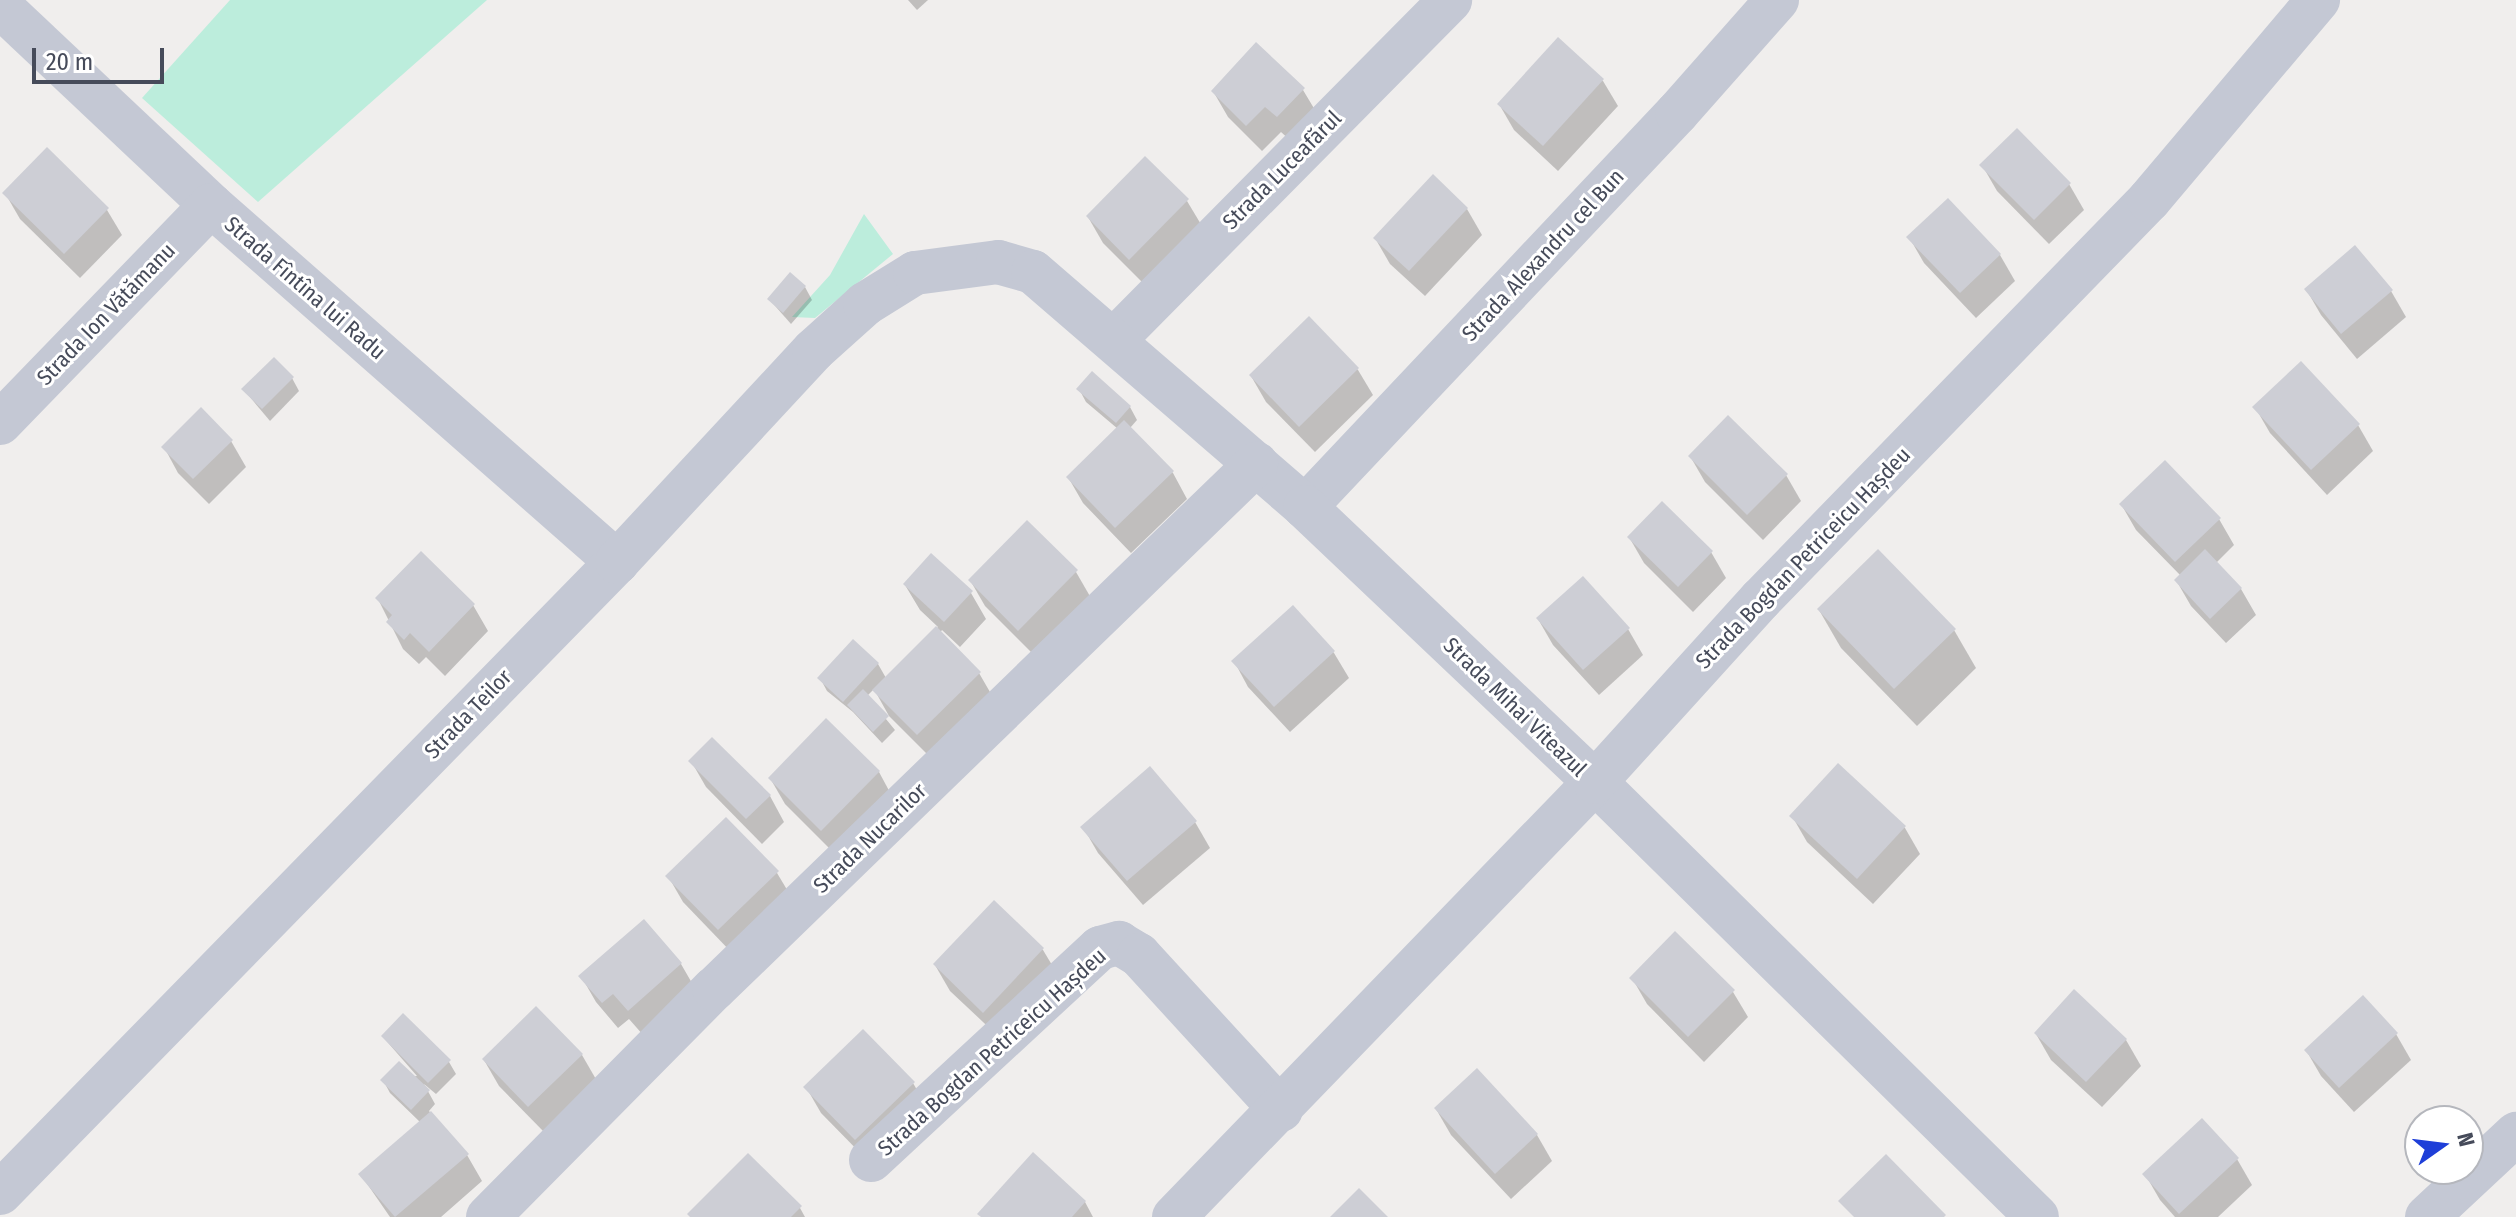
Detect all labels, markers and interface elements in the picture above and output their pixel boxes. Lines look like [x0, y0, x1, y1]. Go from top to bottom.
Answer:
scale bar [36, 32, 168, 82]
text: 20 m [46, 48, 93, 76]
street label: Strada Luceafărul [1217, 105, 1347, 235]
street label: Strada Alexandru cel Bun [1456, 164, 1630, 346]
street label: Strada Fîntîna lui Radu [219, 211, 391, 365]
street label: Strada Ion Vătămanu [31, 237, 181, 391]
street label: Strada Bogdan Petriceicu Hașdeu [1690, 442, 1916, 674]
street label: Strada Mihai Viteazul [1438, 632, 1592, 782]
street label: Strada Teilor [419, 664, 517, 764]
street label: Strada Nucarilor [808, 778, 932, 898]
street label: Strada Bogdan Petriceicu Hașdeu [873, 943, 1111, 1161]
north arrow [2404, 1105, 2484, 1185]
text: N [2451, 1130, 2481, 1149]

